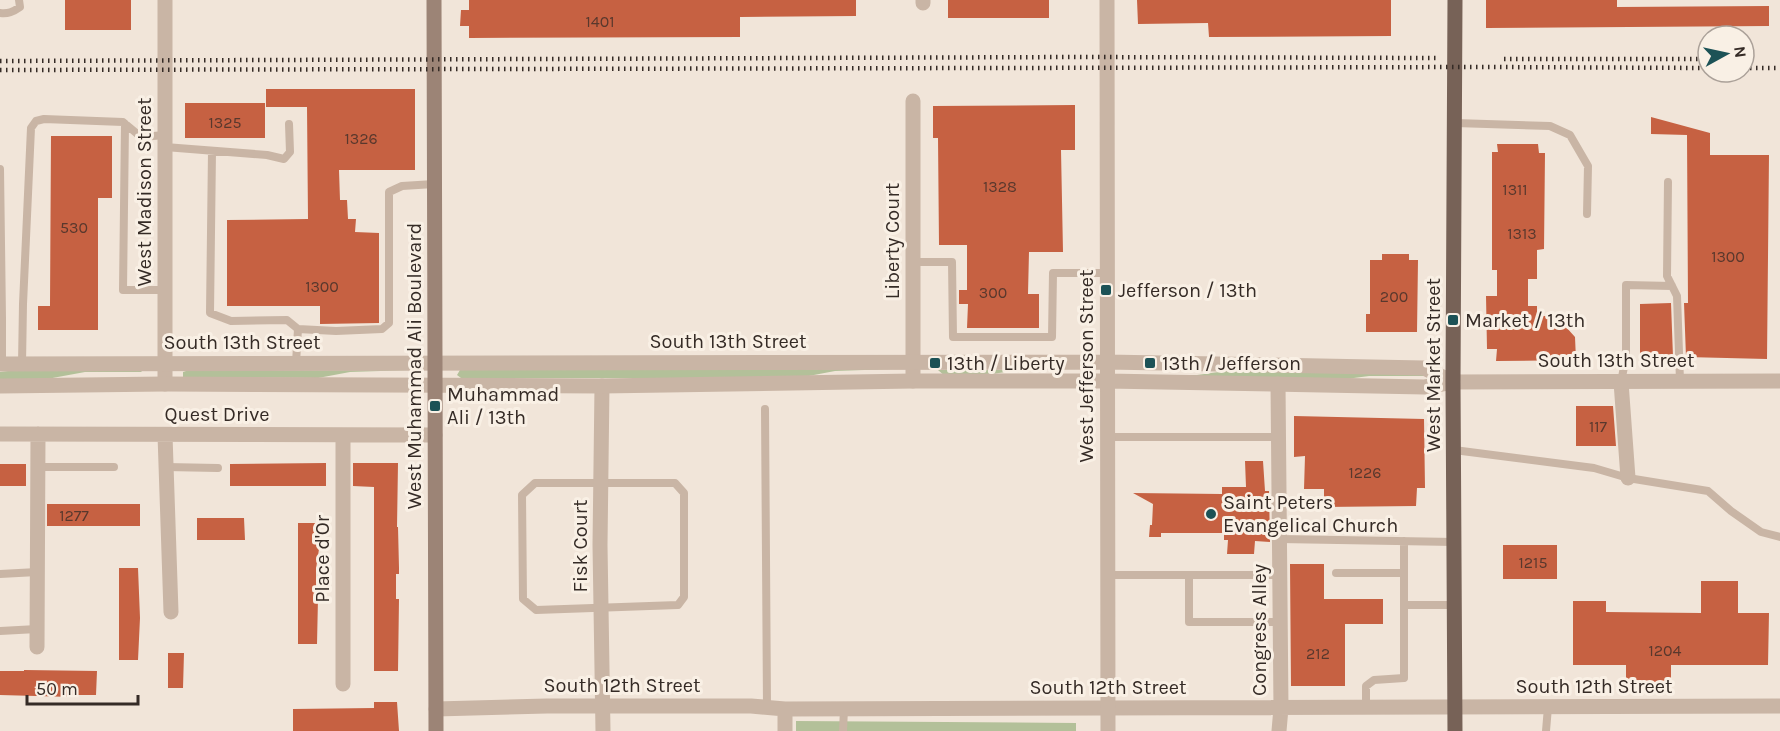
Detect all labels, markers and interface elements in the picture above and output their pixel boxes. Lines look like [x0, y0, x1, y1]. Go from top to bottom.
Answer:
house number: 1401 [585, 12, 615, 31]
north arrow [1696, 24, 1756, 84]
text: N [1730, 45, 1751, 59]
street label: West Madison Street [133, 97, 156, 287]
house number: 1325 [208, 113, 242, 132]
house number: 1326 [344, 129, 378, 148]
house number: 1328 [983, 177, 1017, 196]
house number: 1311 [1502, 180, 1528, 199]
street label: Liberty Court [881, 182, 904, 299]
house number: 530 [60, 218, 88, 237]
street label: West Muhammad Ali Boulevard [403, 223, 426, 509]
house number: 1313 [1507, 224, 1537, 243]
house number: 1300 [1711, 247, 1745, 266]
street label: West Jefferson Street [1075, 269, 1098, 463]
house number: 1300 [305, 277, 339, 296]
street label: West Market Street [1422, 277, 1445, 452]
place label: Jefferson / 13th [1118, 279, 1257, 302]
house number: 300 [979, 283, 1007, 302]
marker: Jefferson / 13th [1099, 283, 1113, 297]
house number: 200 [1380, 287, 1408, 306]
place label: Market / 13th [1465, 309, 1585, 332]
marker: Market / 13th [1446, 313, 1460, 327]
street label: South 13th Street [649, 330, 807, 353]
street label: South 13th Street [163, 331, 321, 354]
street label: South 13th Street [1537, 349, 1695, 372]
place label: 13th / Liberty [947, 352, 1065, 375]
place label: 13th / Jefferson [1162, 352, 1301, 375]
marker: 13th / Liberty [928, 356, 942, 370]
marker: 13th / Jefferson [1143, 356, 1157, 370]
place label: Muhammad Ali / 13th [447, 383, 559, 429]
marker: Muhammad Ali / 13th [428, 399, 442, 413]
street label: Quest Drive [165, 403, 269, 426]
house number: 117 [1589, 417, 1608, 436]
house number: 1226 [1349, 463, 1382, 482]
place label: Saint Peters Evangelical Church [1223, 491, 1398, 537]
street label: Fisk Court [569, 499, 592, 593]
house number: 1277 [59, 506, 89, 525]
marker: Saint Peters Evangelical Church [1204, 507, 1218, 521]
street label: Place d'Or [311, 514, 334, 603]
house number: 1215 [1519, 553, 1547, 572]
street label: Congress Alley [1248, 564, 1271, 696]
house number: 1204 [1649, 641, 1682, 660]
house number: 212 [1306, 644, 1330, 663]
scale bar [27, 668, 138, 706]
street label: South 12th Street [544, 674, 701, 697]
street label: South 12th Street [1516, 675, 1673, 698]
street label: South 12th Street [1030, 676, 1187, 699]
text: 50 m [36, 678, 78, 700]

